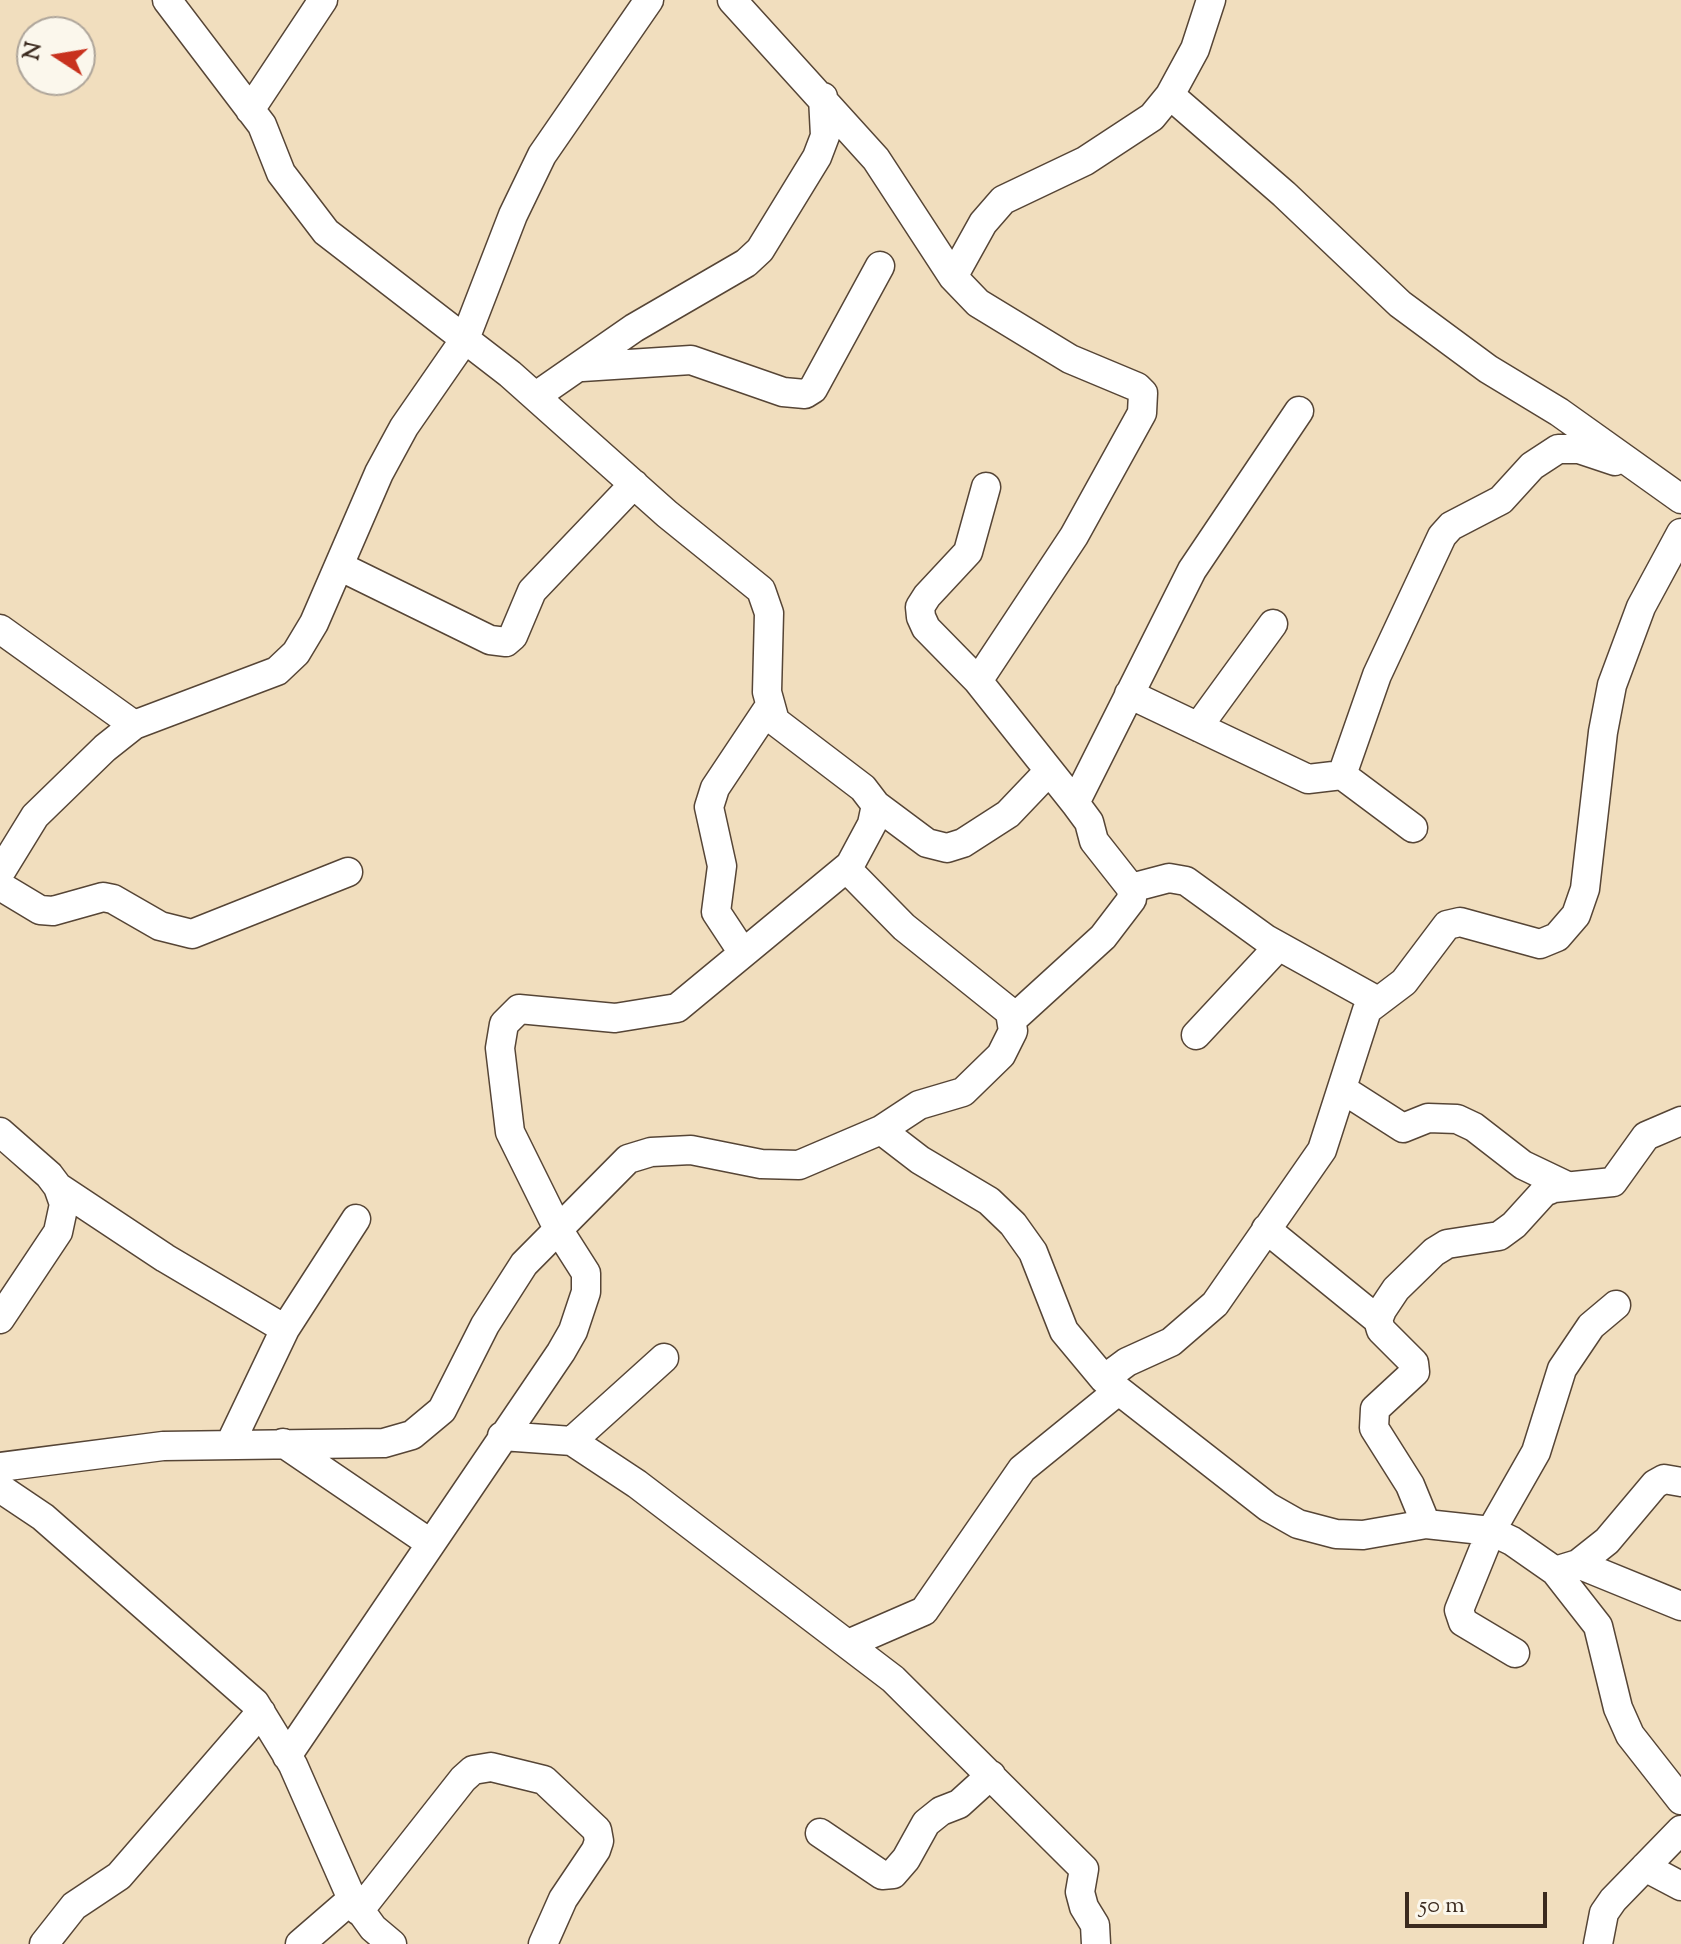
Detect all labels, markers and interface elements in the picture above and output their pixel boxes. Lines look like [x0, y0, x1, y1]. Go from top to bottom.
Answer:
north arrow [16, 16, 96, 96]
text: N [17, 40, 52, 63]
scale bar [1409, 1876, 1551, 1926]
text: 50 m [1419, 1889, 1465, 1923]

